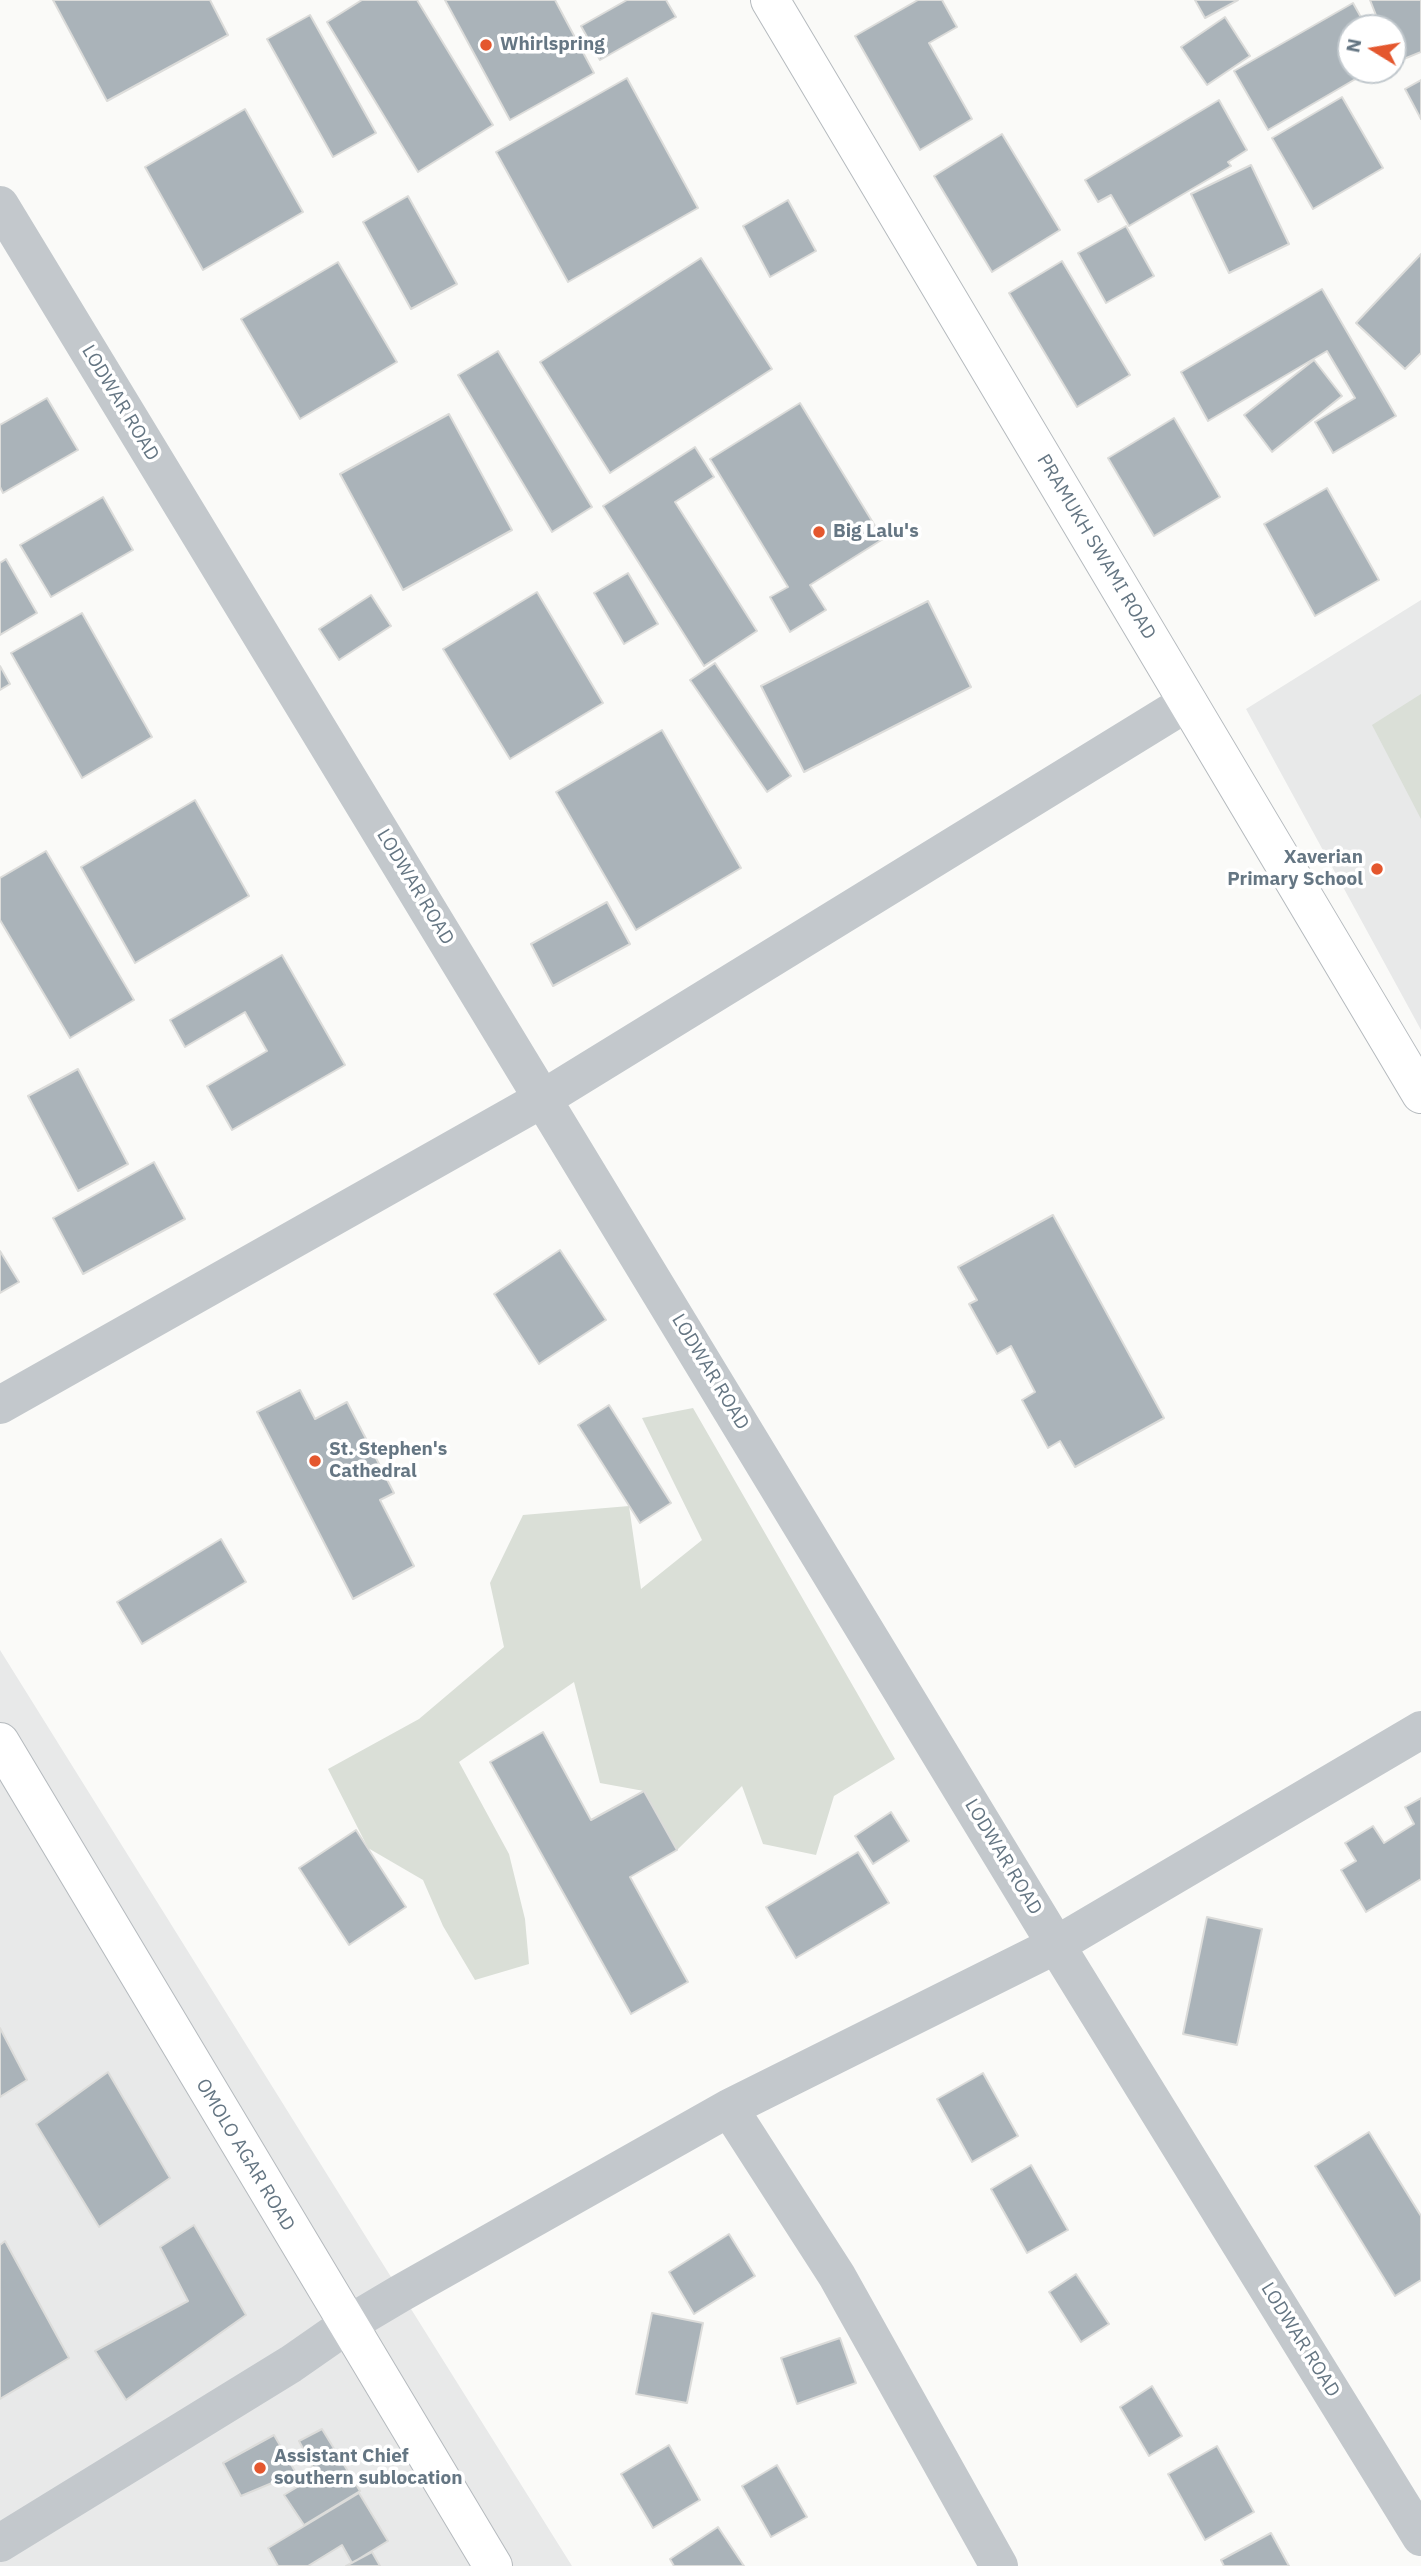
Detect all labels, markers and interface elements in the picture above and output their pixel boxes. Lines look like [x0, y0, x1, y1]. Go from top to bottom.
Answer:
north arrow [1337, 14, 1407, 84]
place label: Whirlspring [500, 34, 605, 56]
text: N [1340, 36, 1366, 54]
marker: Whirlspring [478, 37, 494, 53]
street label: LODWAR ROAD [77, 341, 163, 465]
street label: PRAMUKH SWAMI ROAD [1032, 450, 1160, 644]
place label: Big Lalu's [833, 521, 919, 543]
marker: Big Lalu's [811, 524, 827, 540]
street label: LODWAR ROAD [372, 825, 458, 949]
place label: Xaverian Primary School [1227, 847, 1363, 891]
marker: Xaverian Primary School [1369, 861, 1385, 877]
street label: LODWAR ROAD [667, 1310, 753, 1434]
place label: St. Stephen's Cathedral [329, 1439, 447, 1483]
marker: St. Stephen's Cathedral [307, 1453, 323, 1469]
street label: LODWAR ROAD [960, 1795, 1046, 1919]
street label: OMOLO AGAR ROAD [191, 2075, 299, 2235]
street label: LODWAR ROAD [1256, 2278, 1344, 2402]
place label: Assistant Chief southern sublocation [274, 2446, 463, 2490]
marker: Assistant Chief southern sublocation [252, 2460, 268, 2476]

